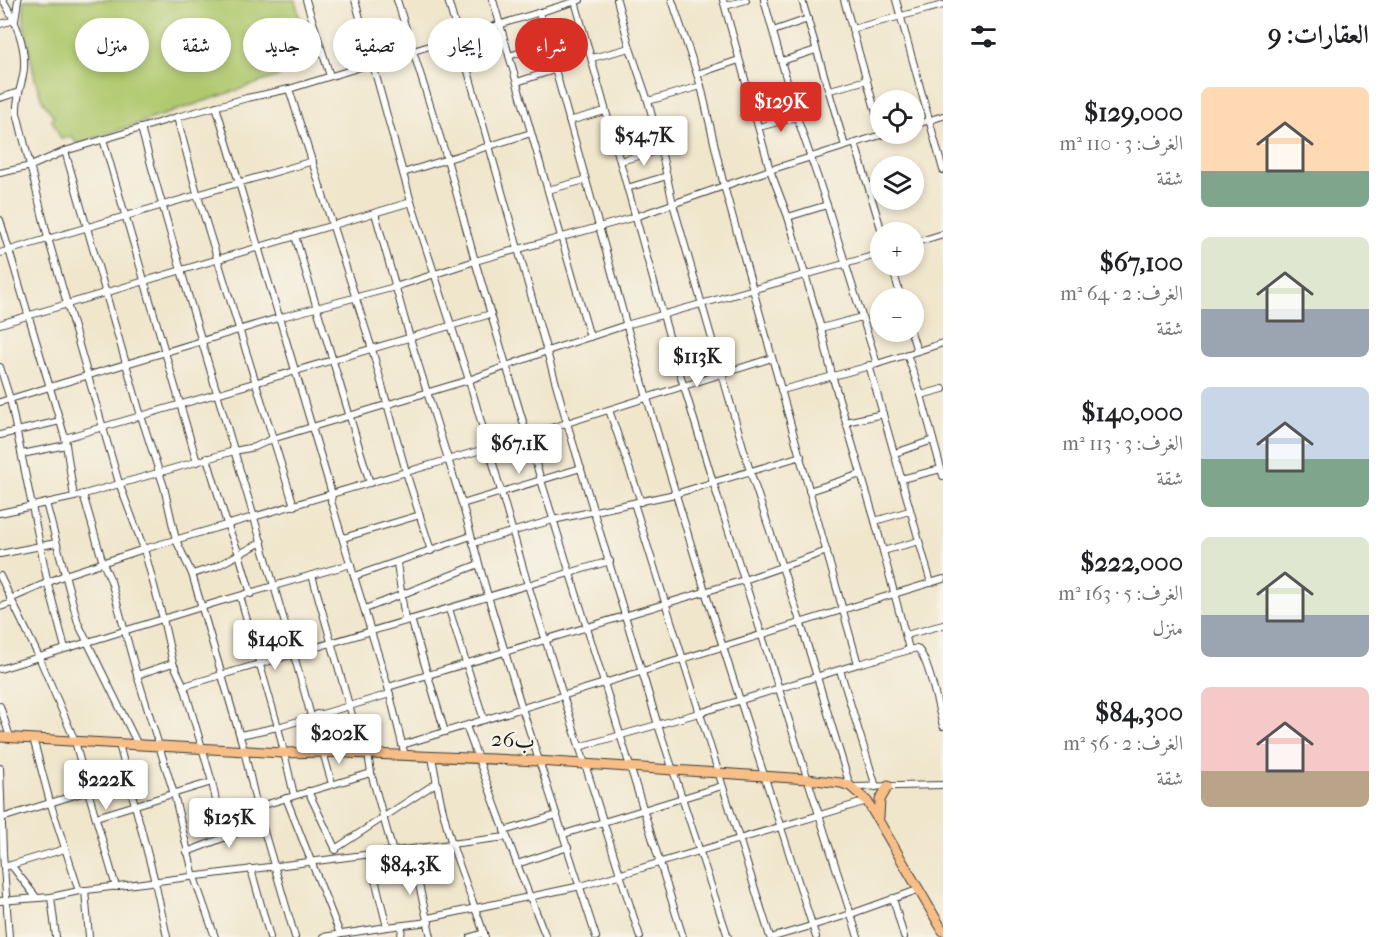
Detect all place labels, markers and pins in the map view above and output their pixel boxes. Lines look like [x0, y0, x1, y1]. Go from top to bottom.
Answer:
pin: $129K [739, 82, 823, 133]
pin: $54.7K [595, 116, 693, 167]
pin: $113K [655, 337, 739, 388]
pin: $67.1K [470, 424, 568, 475]
pin: $140K [233, 620, 317, 671]
pin: $202K [297, 714, 381, 765]
pin: $222K [64, 760, 148, 811]
pin: $125K [187, 798, 271, 849]
pin: $84.3K [361, 845, 459, 896]

